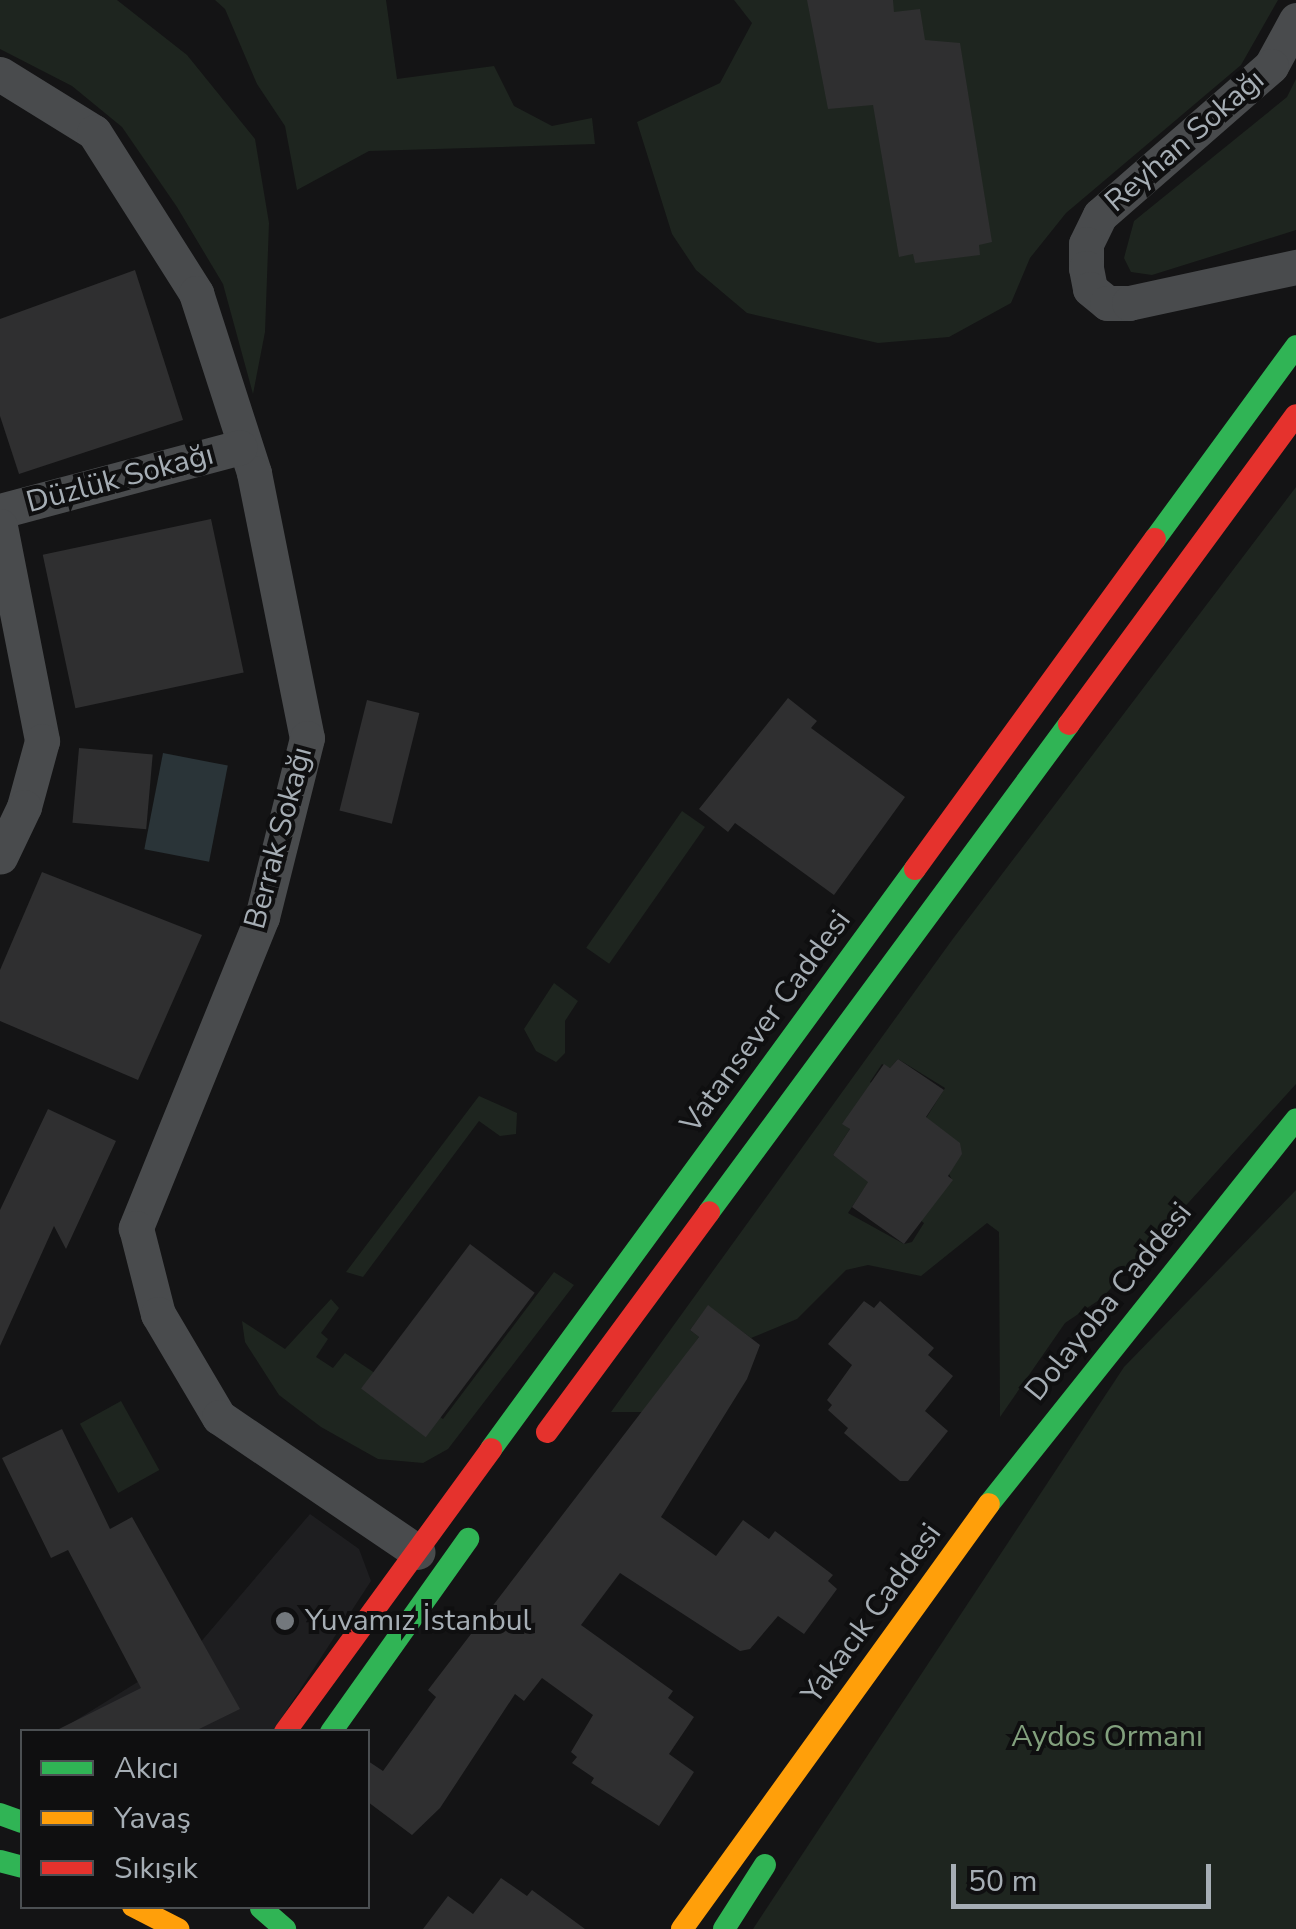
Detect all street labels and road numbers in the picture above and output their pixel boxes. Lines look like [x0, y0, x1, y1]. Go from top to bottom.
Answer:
street label: Reyhan Sokağı [1098, 62, 1272, 220]
street label: Düzlük Sokağı [23, 437, 217, 521]
street label: Berrak Sokağı [237, 743, 321, 933]
street label: Vatansever Caddesi [673, 904, 859, 1140]
street label: Dolayoba Caddesi [1018, 1196, 1200, 1408]
street label: Yakacık Caddesi [795, 1517, 949, 1711]

